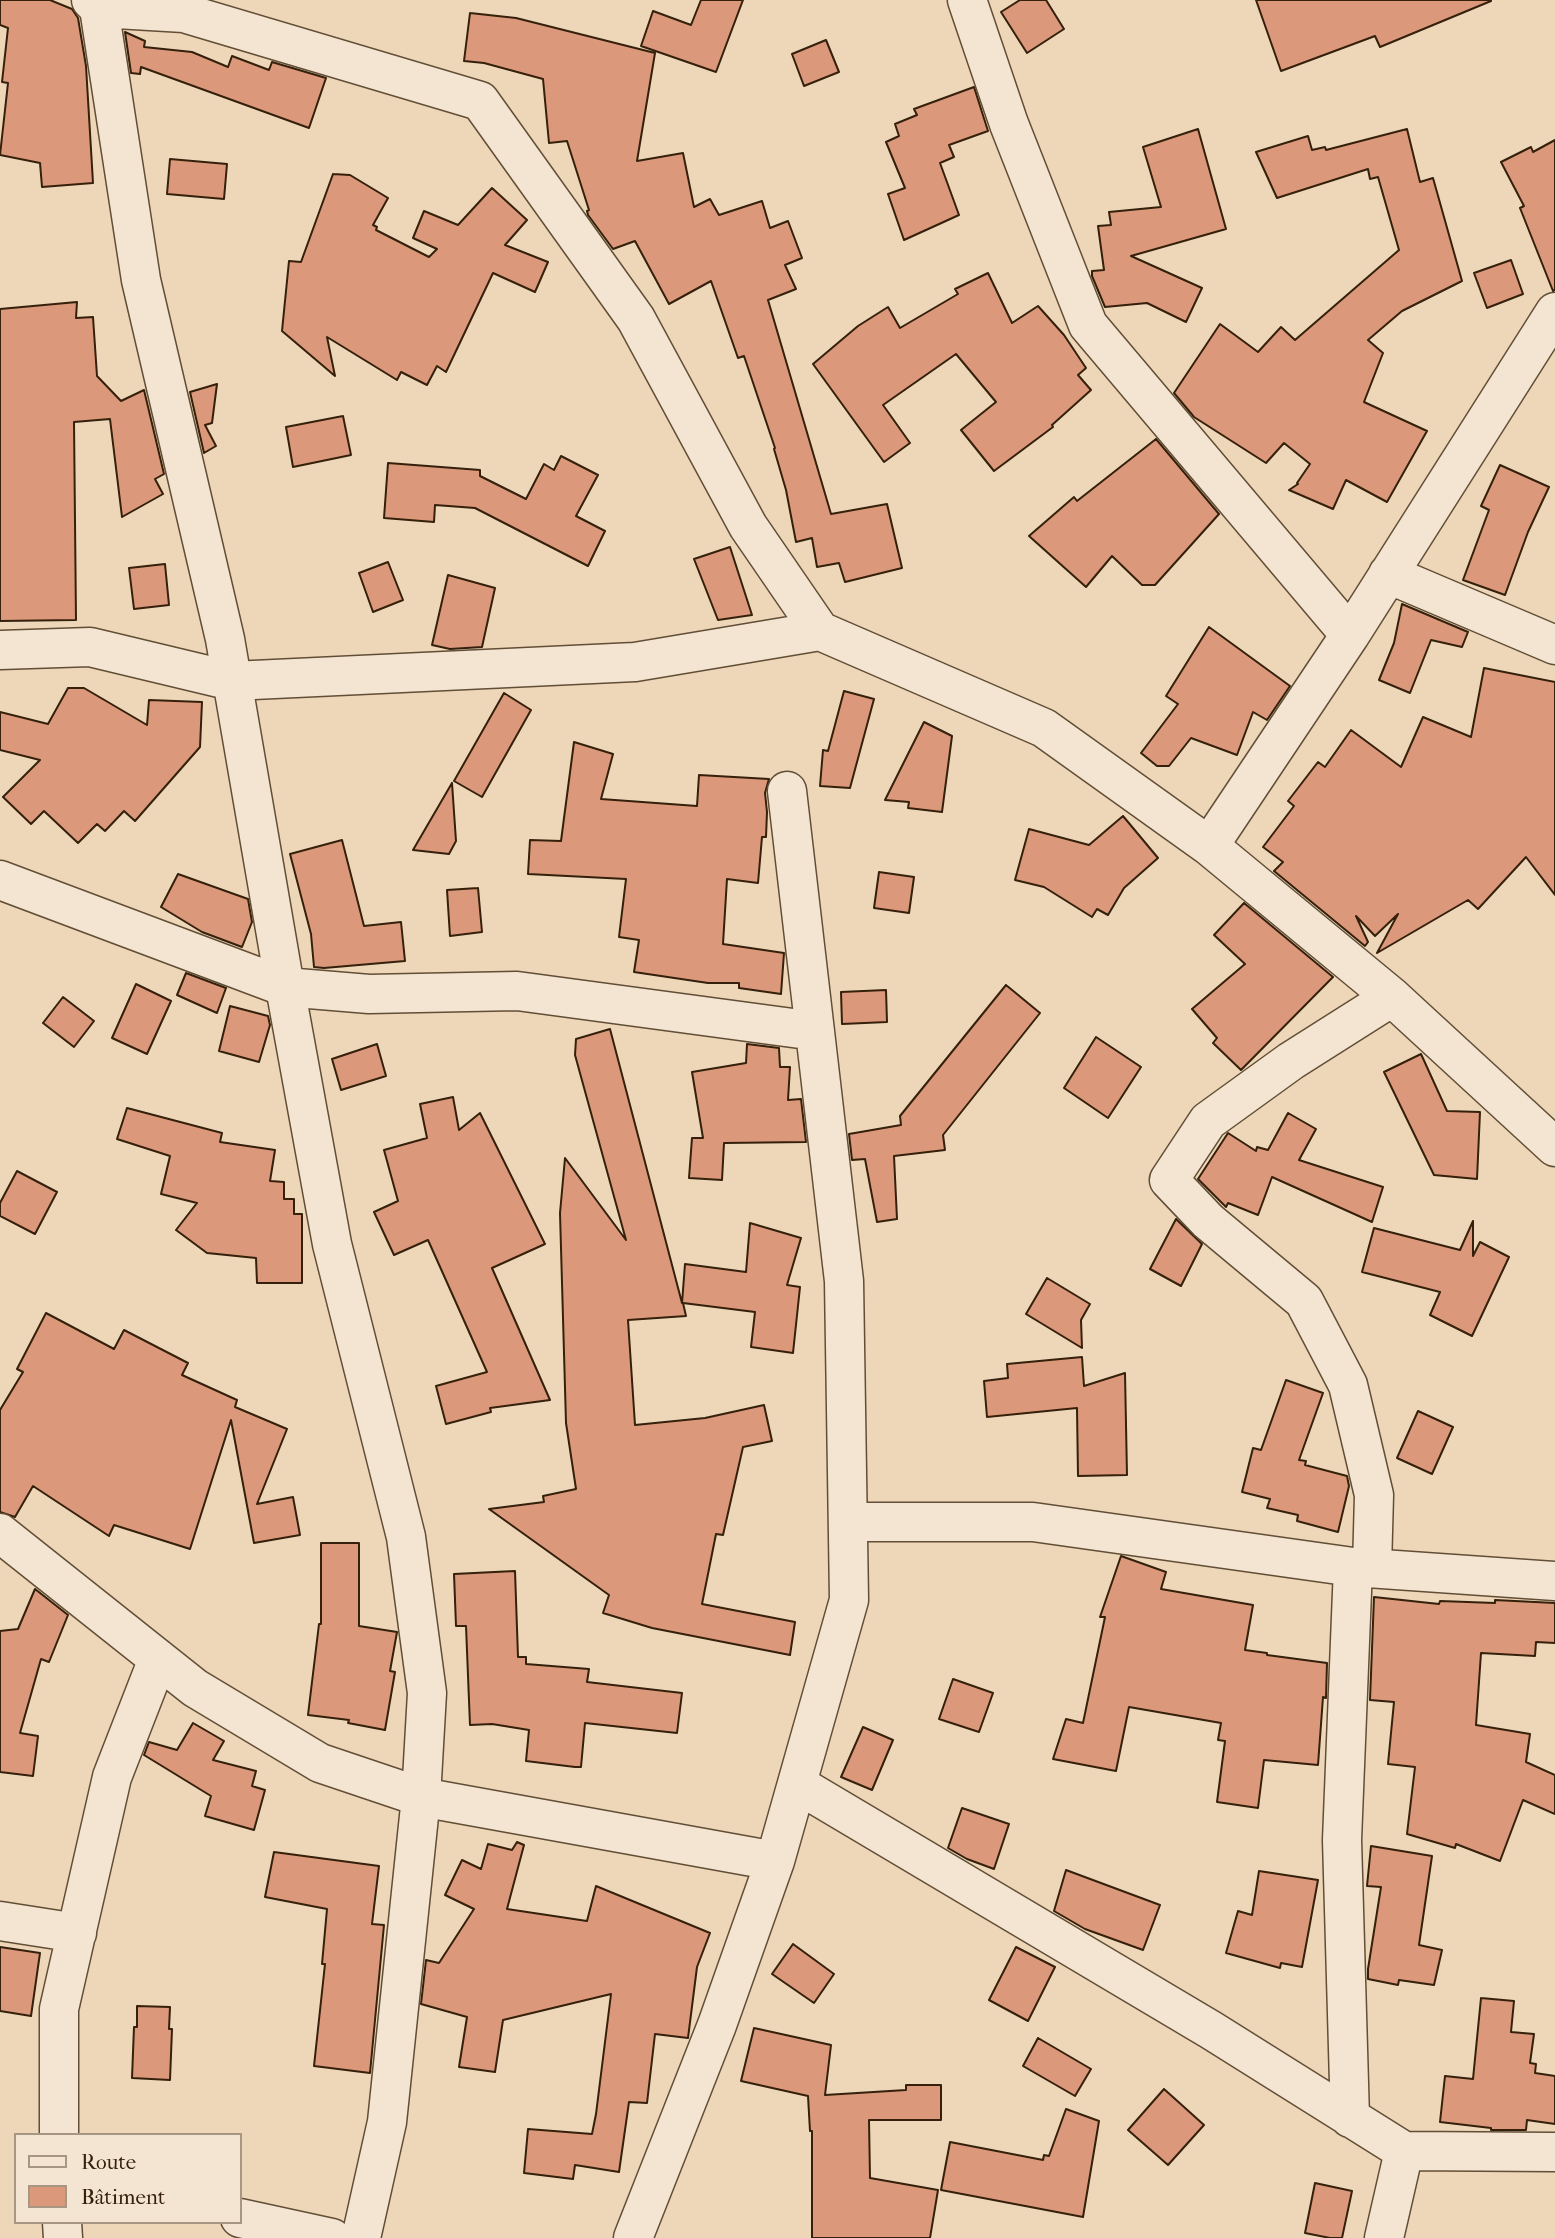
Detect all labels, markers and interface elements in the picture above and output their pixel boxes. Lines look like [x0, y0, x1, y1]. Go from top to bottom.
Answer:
legend [14, 2133, 242, 2224]
text: Route [81, 2150, 136, 2174]
text: Bâtiment [81, 2185, 165, 2209]

